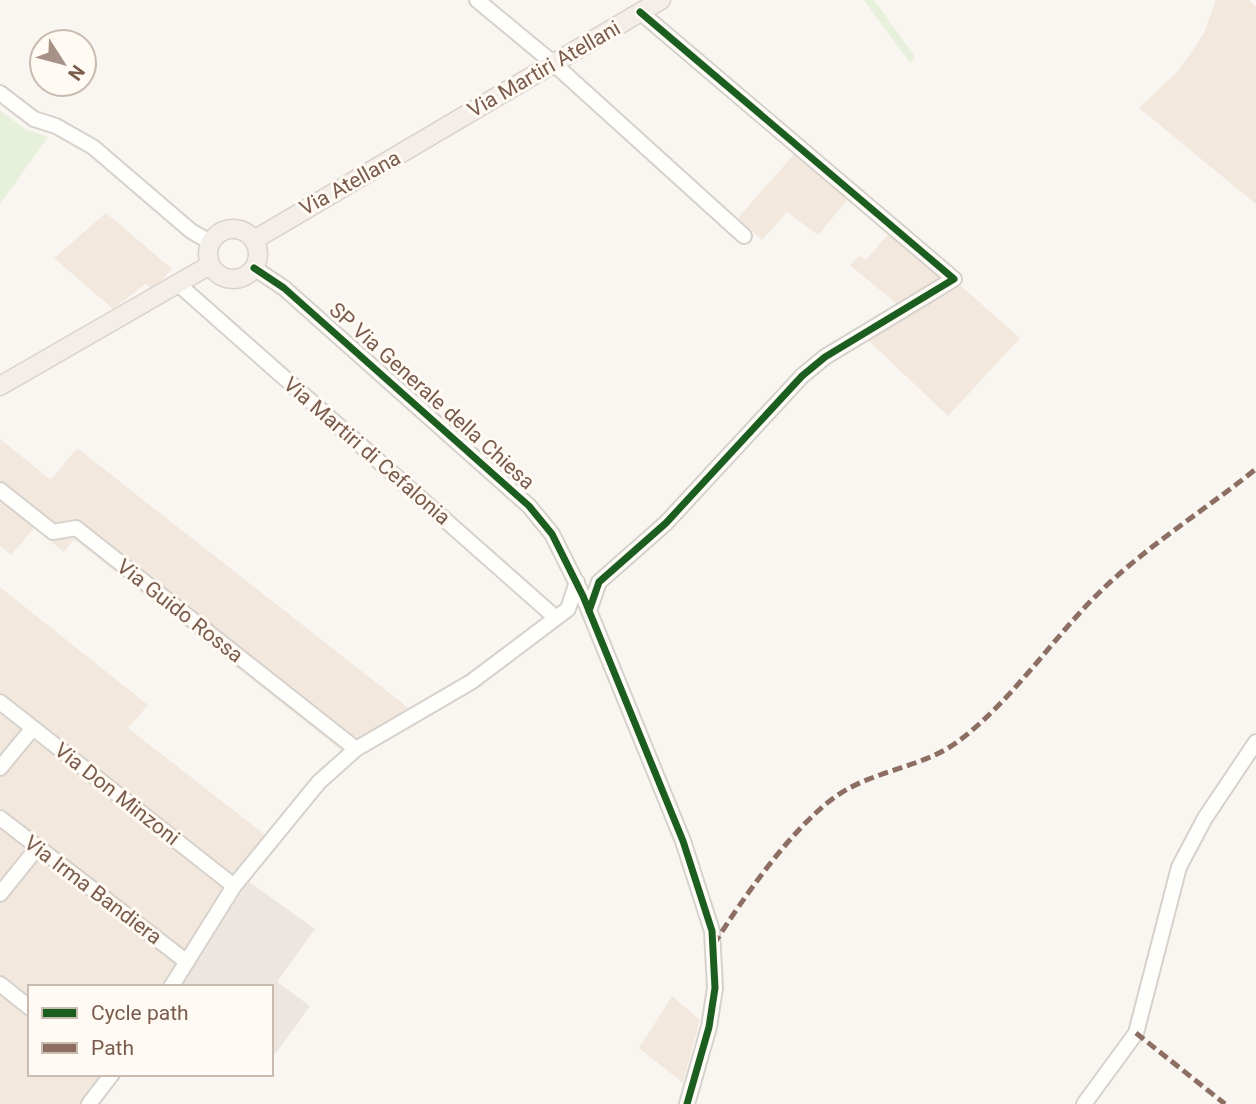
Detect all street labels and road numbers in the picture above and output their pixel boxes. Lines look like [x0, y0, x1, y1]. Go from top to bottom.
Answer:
street label: Via Martiri Atellani [464, 16, 624, 122]
street label: Via Atellana [296, 146, 404, 220]
street label: SP Via Generale della Chiesa [325, 298, 539, 494]
street label: Via Martiri di Cefalonia [279, 372, 455, 530]
street label: Via Guido Rossa [112, 554, 248, 668]
street label: Via Don Minzoni [50, 738, 184, 850]
street label: Via Irma Bandiera [20, 831, 166, 949]

